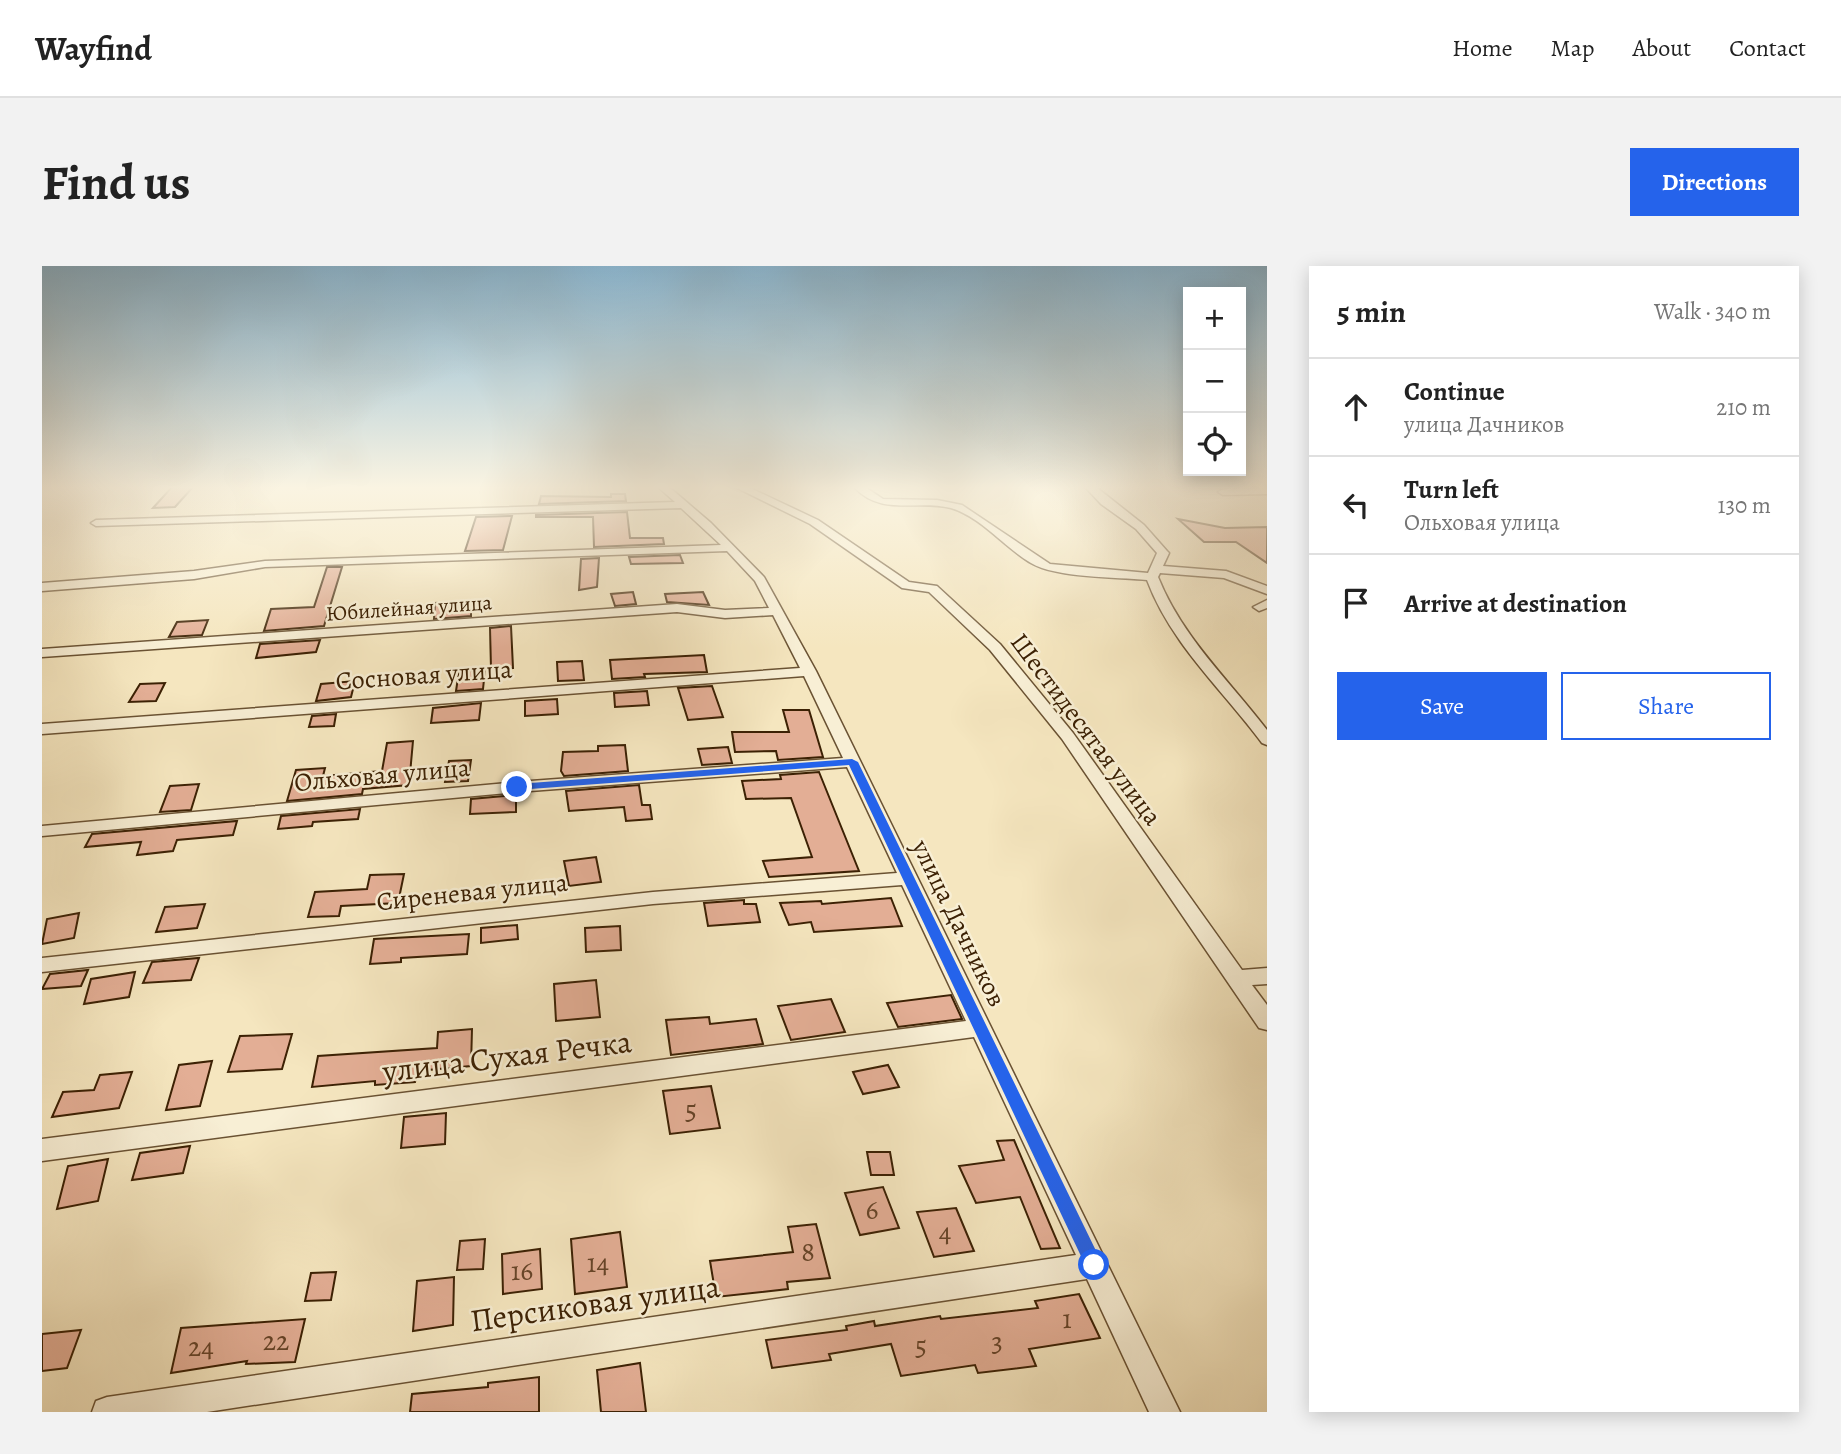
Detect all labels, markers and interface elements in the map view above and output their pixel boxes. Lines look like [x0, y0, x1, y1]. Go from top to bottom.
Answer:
text: Wayfind [35, 26, 152, 71]
text: Home [1452, 32, 1513, 64]
text: Map [1551, 32, 1595, 64]
text: About [1633, 32, 1691, 64]
text: Contact [1729, 32, 1806, 64]
button: Directions [1630, 148, 1799, 216]
text: Find us [42, 149, 190, 216]
map controls [1183, 287, 1246, 476]
button: + [1183, 287, 1246, 350]
text: 5 min [1337, 292, 1406, 332]
text: Walk · 340 m [1654, 296, 1771, 327]
button: − [1183, 350, 1246, 413]
text: Continue [1404, 374, 1505, 409]
icon: ahead [1337, 388, 1375, 426]
text: 210 m [1716, 392, 1771, 423]
text: улица Дачников [1404, 409, 1565, 440]
button: locate [1183, 413, 1246, 476]
text: Turn left [1404, 472, 1499, 507]
icon: left [1337, 486, 1375, 524]
text: 130 m [1718, 490, 1771, 521]
text: Ольховая улица [1404, 507, 1560, 538]
icon: arrive [1337, 584, 1375, 622]
text: Arrive at destination [1404, 586, 1627, 621]
street label: Юбилейная улица [325, 588, 493, 628]
street label: Шестидесятая улица [1002, 626, 1170, 832]
street label: Сосновая улица [335, 651, 513, 699]
button: Save [1337, 672, 1547, 740]
button: Share [1561, 672, 1771, 740]
street label: Ольховая улица [293, 750, 471, 800]
route end [501, 771, 532, 802]
street label: улица Дачников [903, 833, 1014, 1012]
street label: Сиреневая улица [375, 865, 569, 919]
street label: улица Сухая Речка [379, 1019, 634, 1093]
house number: 5 [685, 1091, 697, 1129]
house number: 6 [866, 1191, 879, 1229]
house number: 4 [939, 1213, 951, 1251]
house number: 8 [801, 1233, 815, 1271]
house number: 14 [587, 1244, 609, 1282]
route start [1078, 1249, 1109, 1280]
house number: 16 [511, 1252, 533, 1290]
street label: Персиковая улица [467, 1264, 723, 1342]
house number: 1 [1062, 1300, 1072, 1338]
house number: 22 [263, 1322, 289, 1360]
house number: 3 [991, 1323, 1003, 1361]
house number: 5 [915, 1327, 927, 1365]
house number: 24 [188, 1328, 214, 1366]

